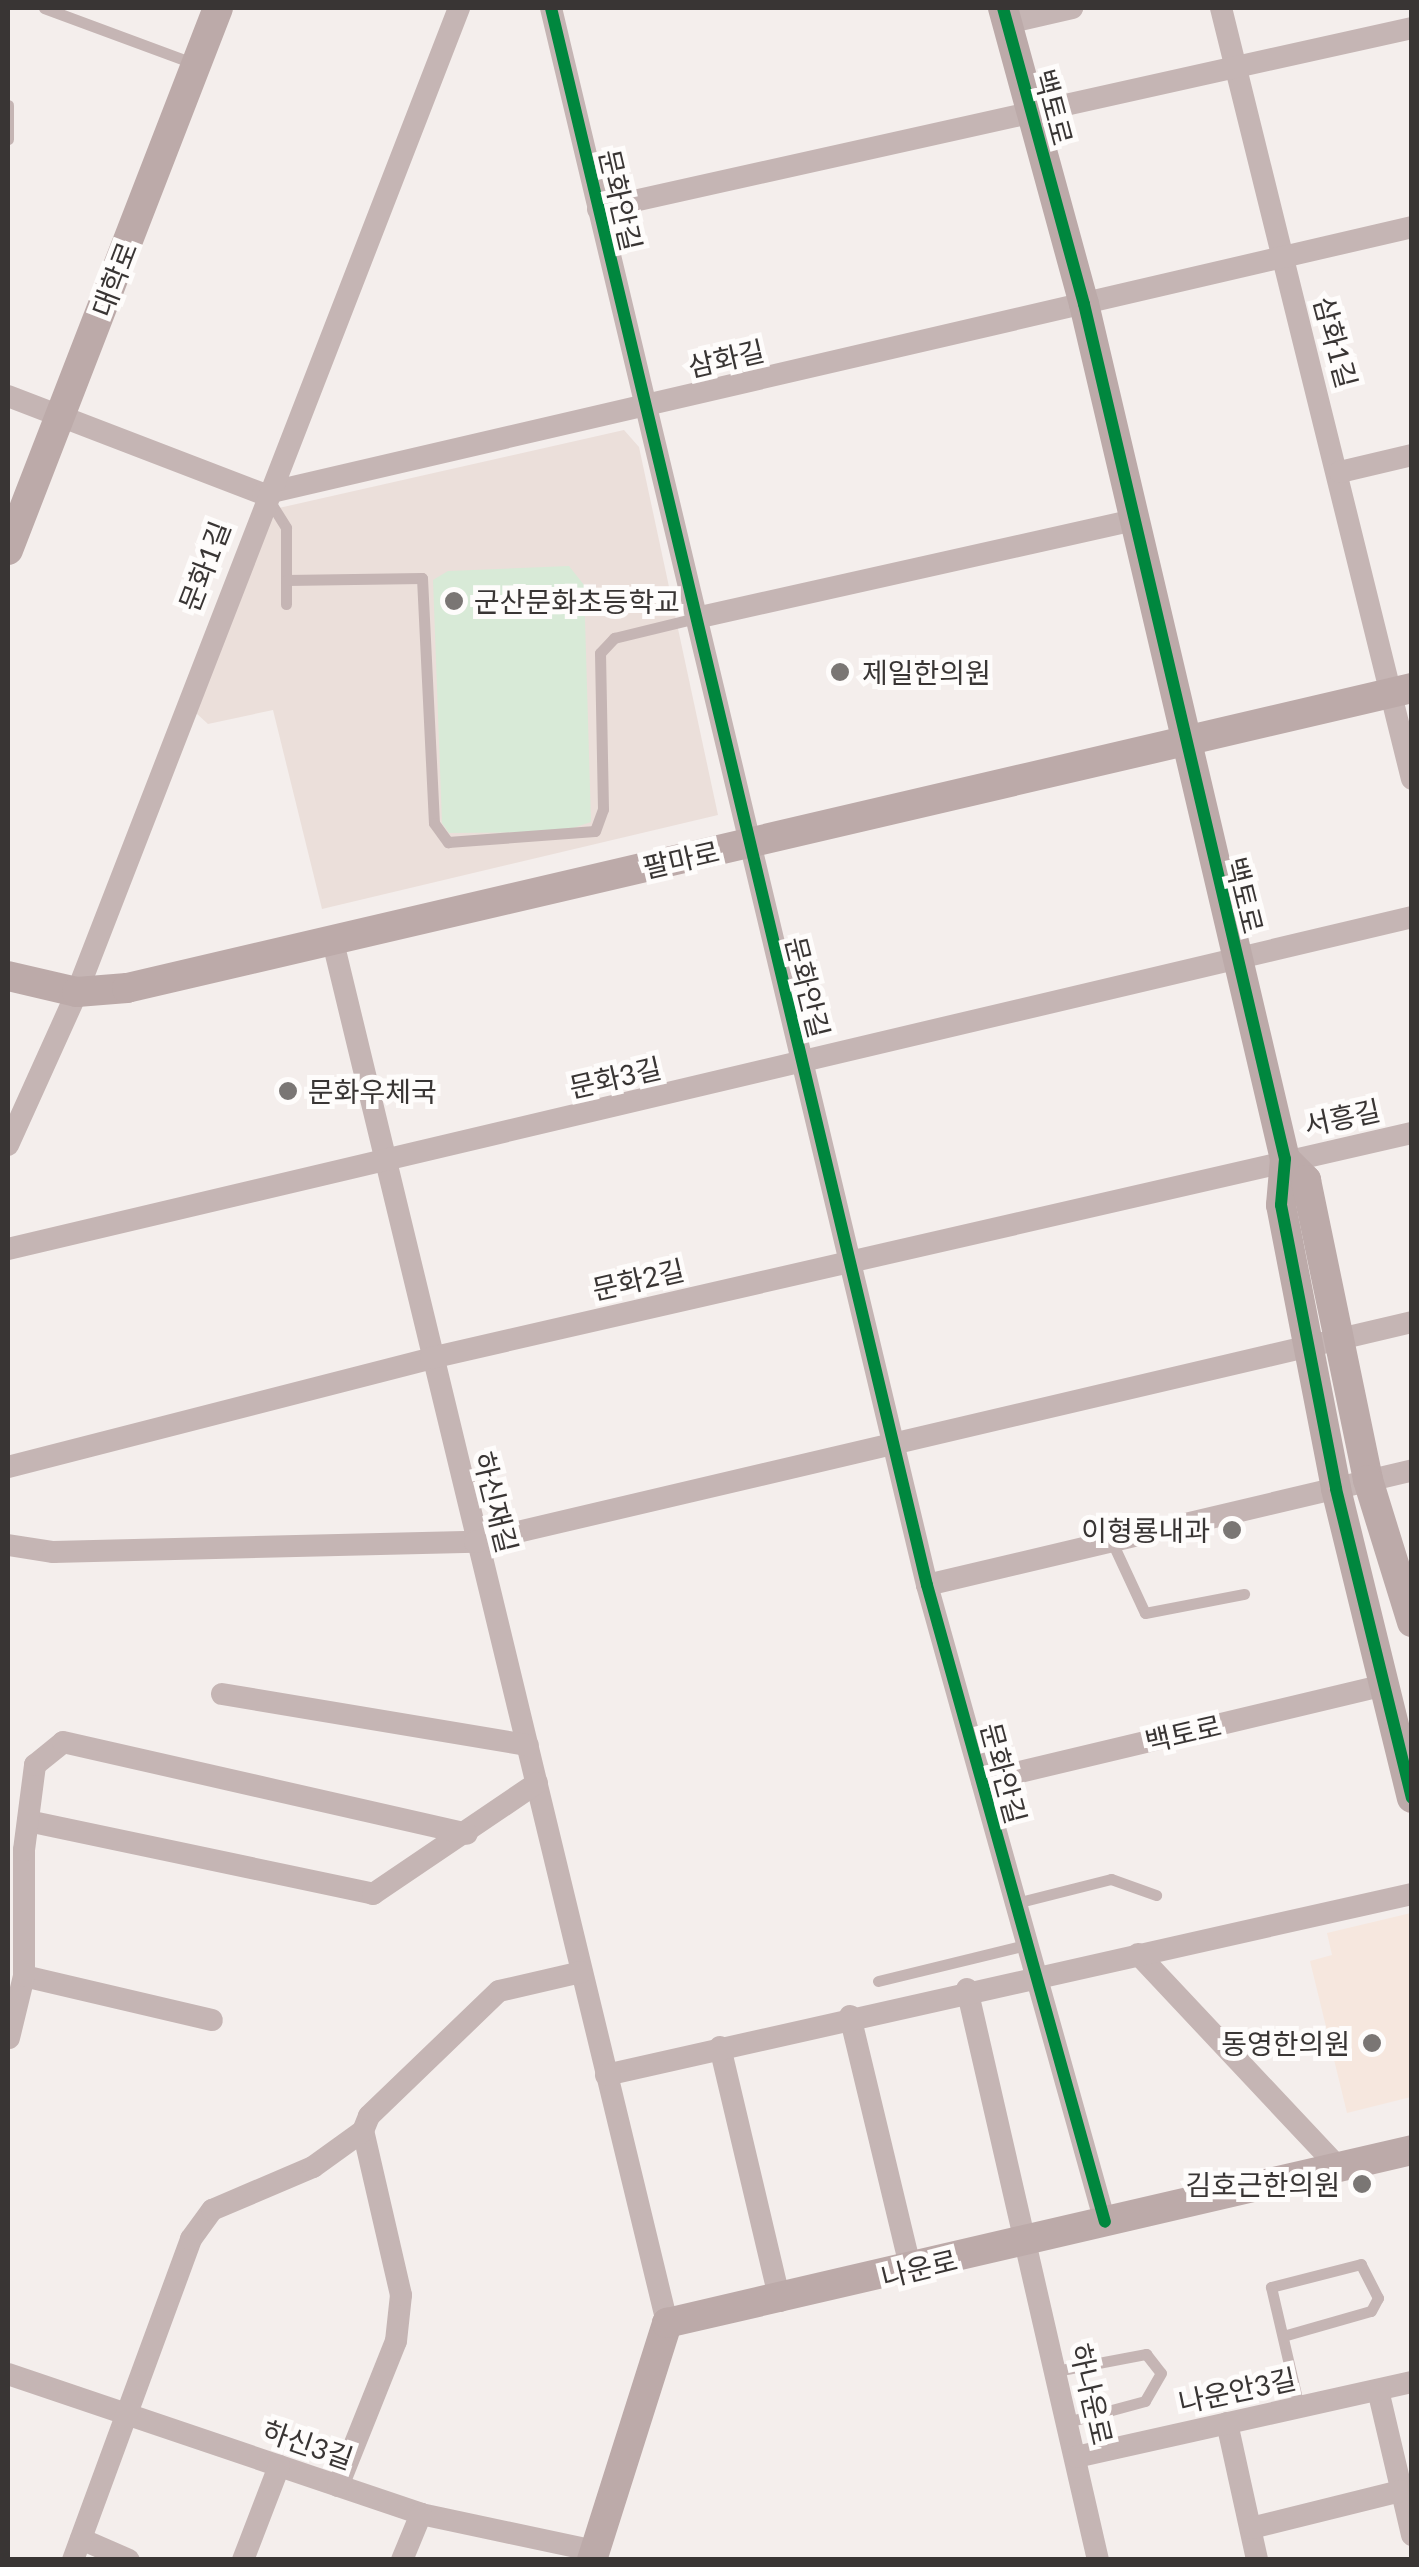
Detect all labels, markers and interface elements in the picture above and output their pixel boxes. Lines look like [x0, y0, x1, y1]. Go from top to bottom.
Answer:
street label: 백토로 [1028, 65, 1080, 149]
street label: 문화안길 [593, 146, 649, 254]
street label: 대학로 [84, 237, 144, 321]
street label: 삼화1길 [1308, 292, 1364, 392]
street label: 삼화길 [685, 333, 767, 383]
street label: 문화1길 [172, 516, 236, 616]
place label: 군산문화초등학교 [474, 584, 680, 618]
marker: 군산문화초등학교 [443, 590, 465, 612]
place label: 제일한의원 [862, 655, 991, 689]
marker: 제일한의원 [827, 659, 853, 685]
street label: 팔마로 [640, 834, 722, 884]
street label: 백토로 [1219, 853, 1271, 937]
street label: 문화안길 [779, 933, 837, 1041]
street label: 문화3길 [566, 1050, 664, 1104]
place label: 문화우체국 [308, 1074, 437, 1108]
marker: 문화우체국 [277, 1080, 299, 1102]
street label: 서흥길 [1301, 1093, 1383, 1141]
street label: 문화2길 [589, 1252, 687, 1306]
street label: 하신재길 [467, 1448, 525, 1556]
place label: 이형룡내과 [1081, 1513, 1210, 1547]
marker: 이형룡내과 [1219, 1517, 1245, 1543]
street label: 백토로 [1142, 1708, 1224, 1758]
street label: 문화안길 [974, 1719, 1034, 1827]
place label: 동영한의원 [1221, 2026, 1350, 2060]
marker: 동영한의원 [1359, 2030, 1385, 2056]
place label: 김호근한의원 [1185, 2167, 1340, 2201]
marker: 김호근한의원 [1349, 2171, 1375, 2197]
street label: 나운로 [877, 2242, 961, 2294]
street label: 하나운로 [1064, 2340, 1120, 2448]
street label: 나운안3길 [1175, 2361, 1299, 2419]
street label: 하신3길 [258, 2413, 358, 2475]

